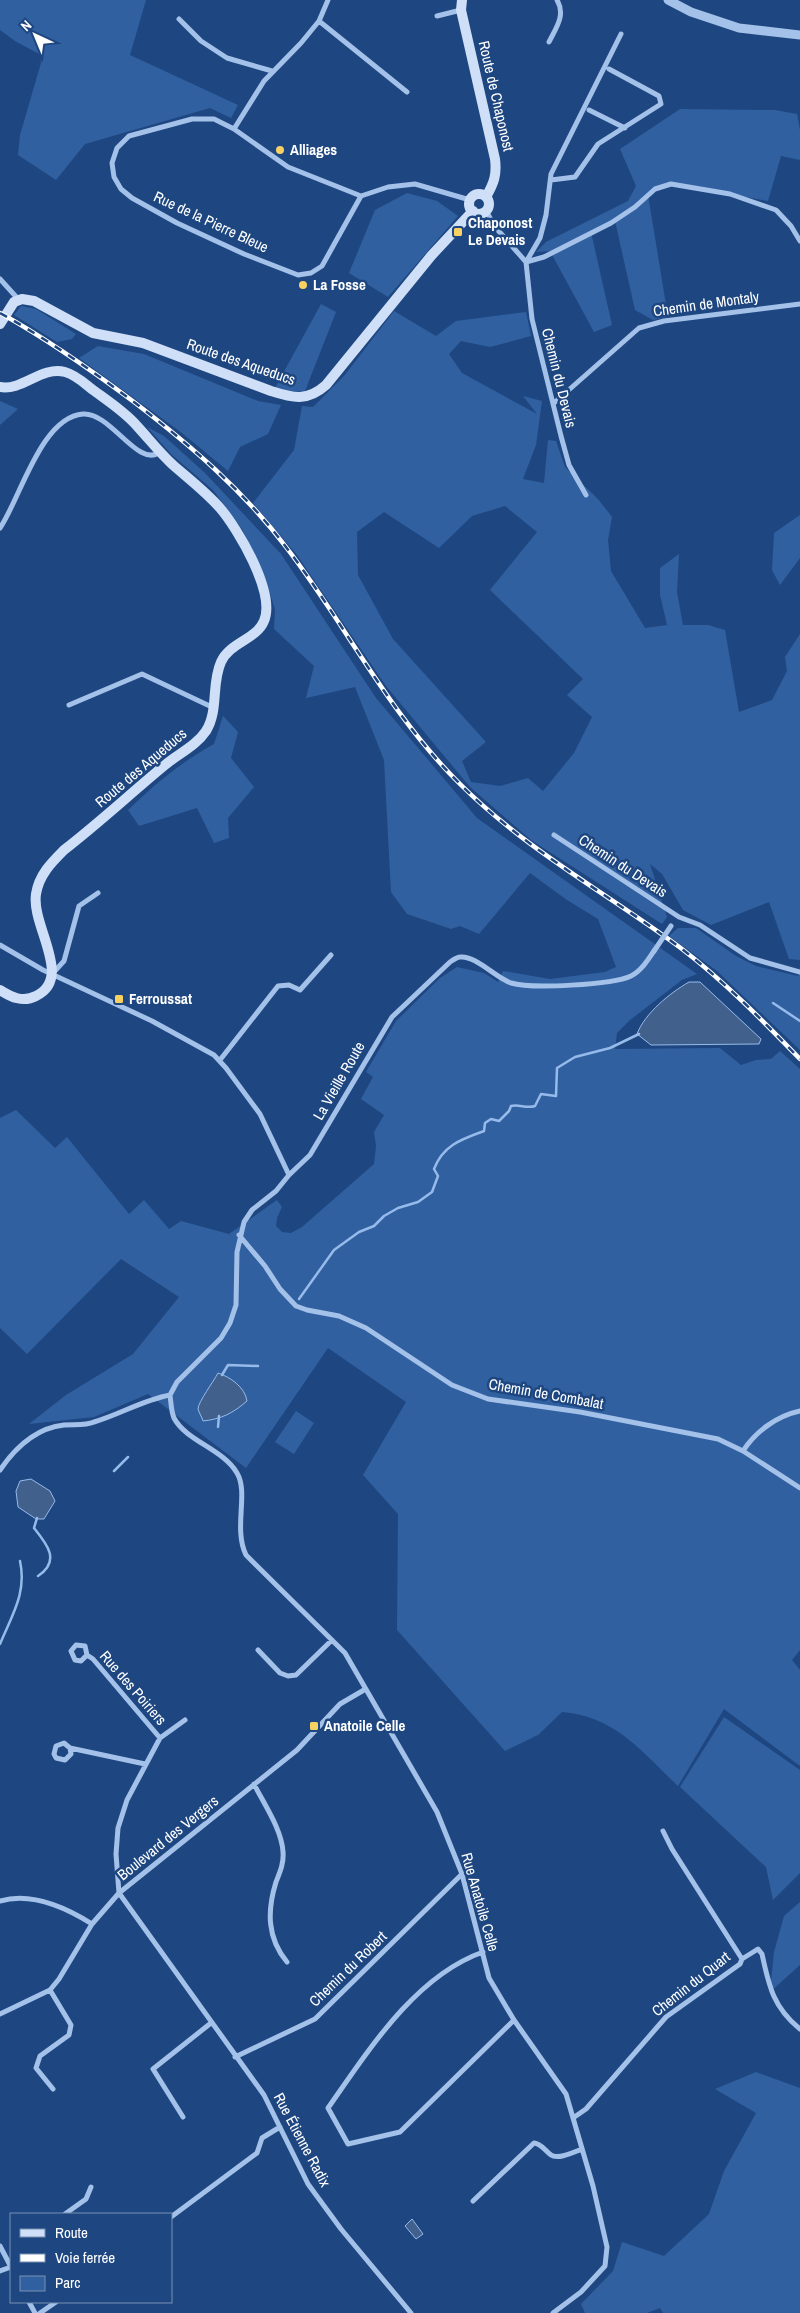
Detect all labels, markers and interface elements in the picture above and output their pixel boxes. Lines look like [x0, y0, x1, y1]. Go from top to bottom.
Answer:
north arrow [10, 10, 60, 60]
text: N [17, 16, 35, 35]
street label: Route de Chaponost [474, 39, 520, 154]
place label: Alliages [290, 139, 337, 160]
marker: Alliages [274, 144, 286, 156]
street label: Rue de la Pierre Bleue [150, 186, 272, 257]
place label: Chaponost Le Devais [468, 212, 532, 250]
marker: Chaponost Le Devais [452, 226, 464, 238]
place label: La Fosse [313, 274, 366, 295]
marker: La Fosse [297, 279, 309, 291]
street label: Chemin de Montaly [652, 286, 761, 321]
street label: Chemin du Devais [537, 326, 582, 430]
street label: Route des Aqueducs [184, 333, 298, 390]
street label: Route des Aqueducs [90, 723, 191, 812]
street label: Chemin du Devais [575, 829, 672, 902]
place label: Ferroussat [129, 988, 192, 1009]
marker: Ferroussat [113, 993, 125, 1005]
street label: La Vieille Route [308, 1038, 370, 1124]
street label: Chemin de Combalat [487, 1373, 606, 1414]
street label: Rue des Poiriers [95, 1646, 172, 1729]
place label: Anatoile Celle [324, 1715, 406, 1736]
marker: Anatoile Celle [308, 1720, 320, 1732]
street label: Boulevard des Vergers [113, 1790, 223, 1885]
street label: Rue Anatoile Celle [456, 1850, 505, 1954]
street label: Chemin du Robert [304, 1926, 392, 2011]
street label: Chemin du Quart [647, 1946, 735, 2021]
street label: Rue Étienne Radix [269, 2089, 337, 2191]
legend [10, 2213, 172, 2303]
text: Route [55, 2222, 88, 2243]
text: Voie ferrée [55, 2247, 115, 2268]
text: Parc [55, 2272, 80, 2293]

